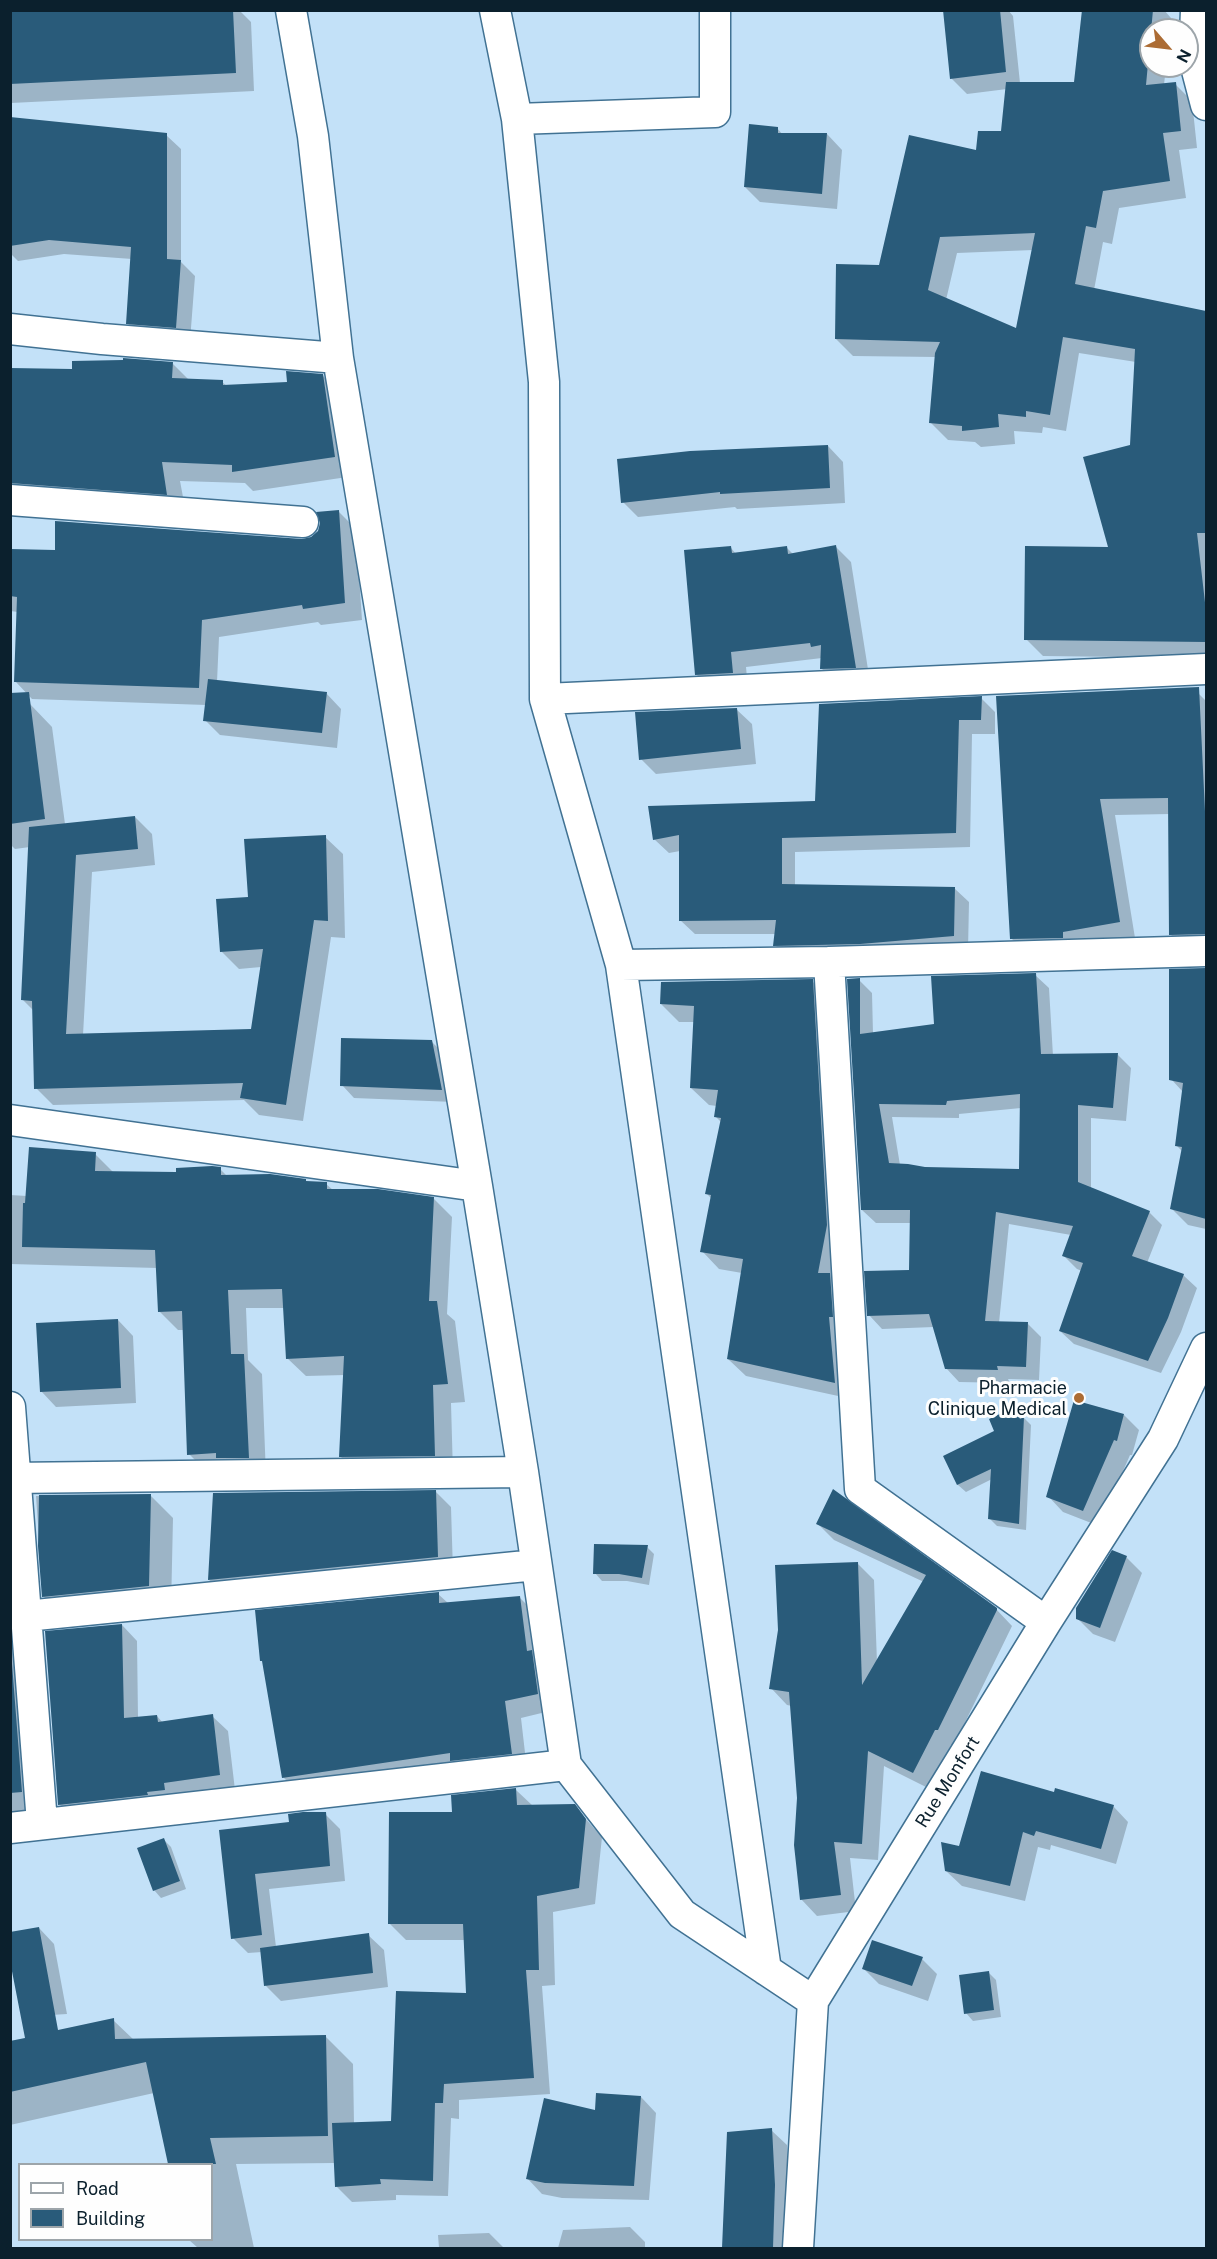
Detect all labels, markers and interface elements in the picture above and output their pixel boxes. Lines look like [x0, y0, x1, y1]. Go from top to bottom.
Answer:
north arrow [1139, 18, 1199, 78]
text: N [1172, 46, 1195, 66]
place label: Pharmacie Clinique Medical [928, 1377, 1067, 1420]
marker: Pharmacie Clinique Medical [1072, 1391, 1086, 1405]
street label: Rue Monfort [911, 1732, 985, 1832]
legend [18, 2163, 213, 2241]
text: Road [76, 2178, 119, 2199]
text: Building [76, 2208, 145, 2229]

